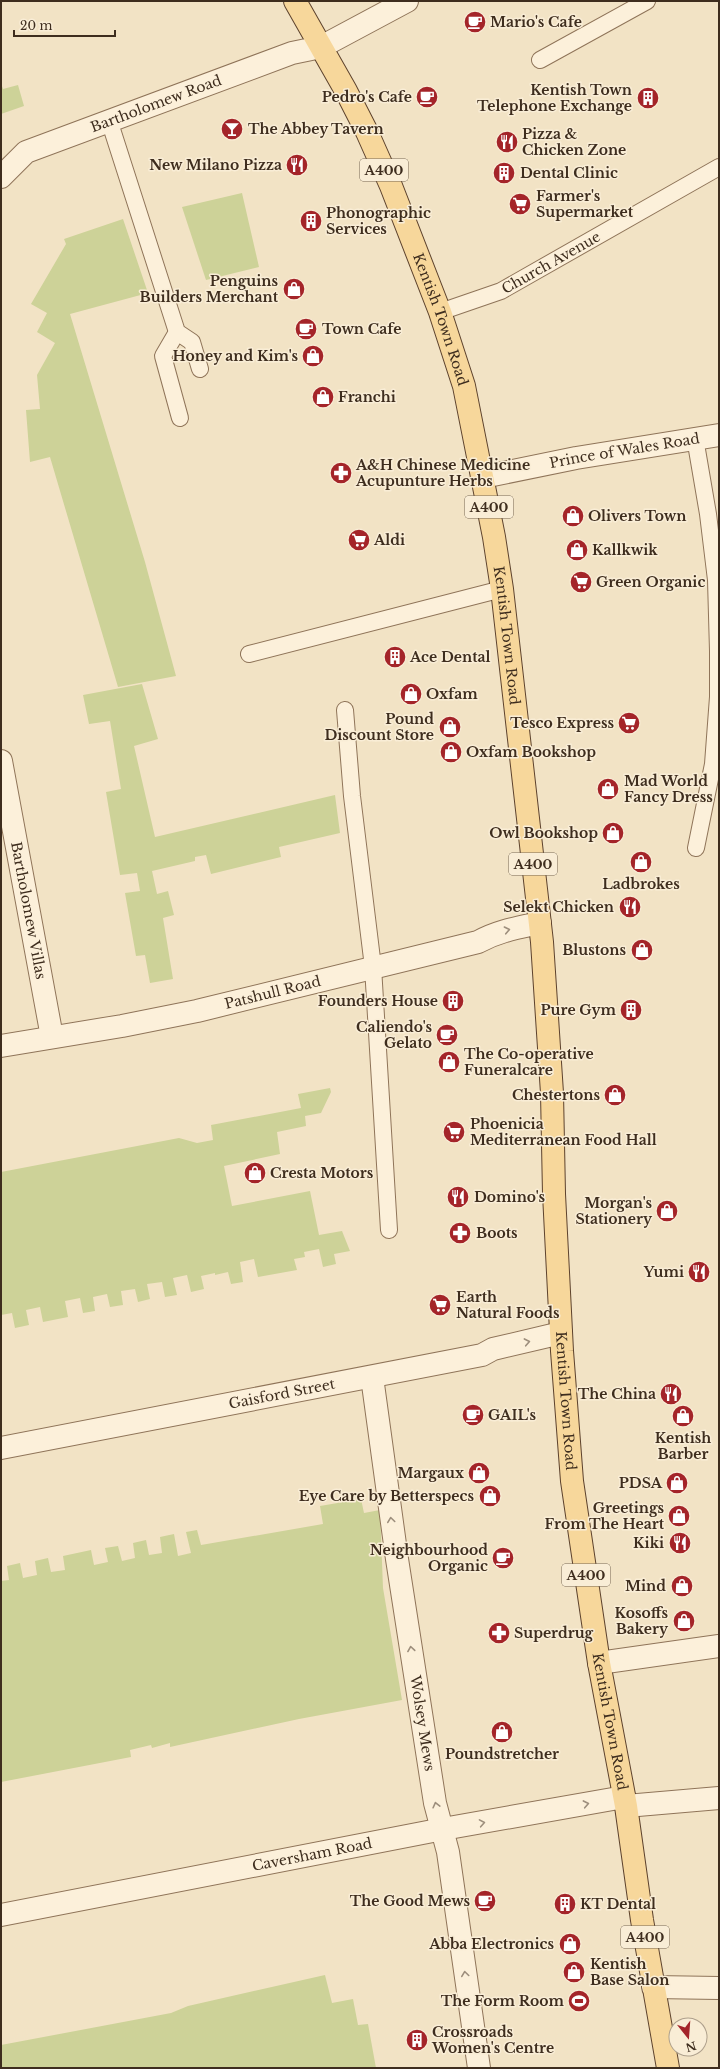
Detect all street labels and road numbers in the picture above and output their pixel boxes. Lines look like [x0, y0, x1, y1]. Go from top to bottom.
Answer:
street label: Bartholomew Road [88, 71, 225, 136]
road number: A400 [360, 159, 408, 181]
street label: Church Avenue [498, 227, 604, 298]
street label: Kentish Town Road [409, 250, 472, 388]
street label: Prince of Wales Road [548, 429, 701, 472]
road number: A400 [465, 496, 513, 518]
street label: Kentish Town Road [490, 565, 524, 706]
street label: Bartholomew Villas [7, 840, 50, 981]
road number: A400 [509, 853, 557, 875]
street label: Patshull Road [223, 972, 323, 1013]
street label: Kentish Town Road [552, 1331, 580, 1472]
street label: Gaisford Street [227, 1374, 337, 1413]
road number: A400 [562, 1564, 610, 1586]
street label: Kentish Town Road [589, 1652, 632, 1792]
street label: Wolsey Mews [406, 1673, 439, 1773]
street label: Caversham Road [251, 1834, 374, 1875]
road number: A400 [621, 1926, 669, 1948]

